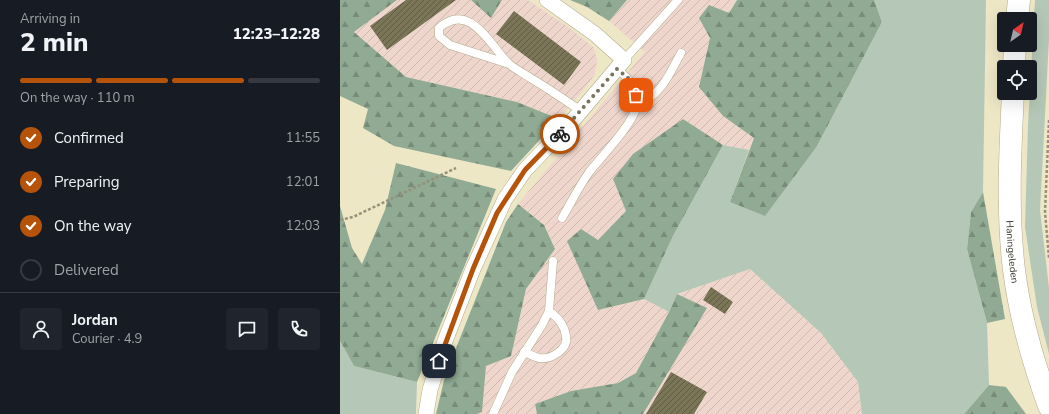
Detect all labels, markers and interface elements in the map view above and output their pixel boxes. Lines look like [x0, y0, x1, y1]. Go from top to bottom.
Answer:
text: Arriving in [20, 10, 80, 28]
north arrow [997, 12, 1037, 52]
map controls [997, 12, 1037, 100]
text: 12:23–12:28 [233, 24, 320, 44]
text: 2 min [20, 25, 88, 60]
button: locate [997, 60, 1037, 100]
pin [619, 78, 653, 112]
icon: bag [625, 84, 647, 106]
text: On the way · 110 m [20, 89, 135, 107]
courier [540, 114, 580, 154]
icon: bike [549, 123, 571, 145]
icon: check [20, 127, 42, 149]
text: Confirmed [54, 128, 124, 148]
text: 11:55 [286, 129, 320, 147]
icon: check [20, 171, 42, 193]
text: Preparing [54, 172, 119, 192]
text: 12:01 [286, 173, 320, 191]
icon: check [20, 215, 42, 237]
text: On the way [54, 216, 132, 236]
text: 12:03 [286, 217, 320, 235]
street label: Haningeleden [1002, 220, 1022, 284]
text: Delivered [54, 260, 119, 280]
button: person [20, 308, 62, 350]
button: chat [226, 308, 268, 350]
button: phone [278, 308, 320, 350]
text: Jordan [72, 310, 118, 330]
text: Courier · 4.9 [72, 330, 142, 348]
pin [422, 344, 456, 378]
icon: home [428, 350, 450, 372]

